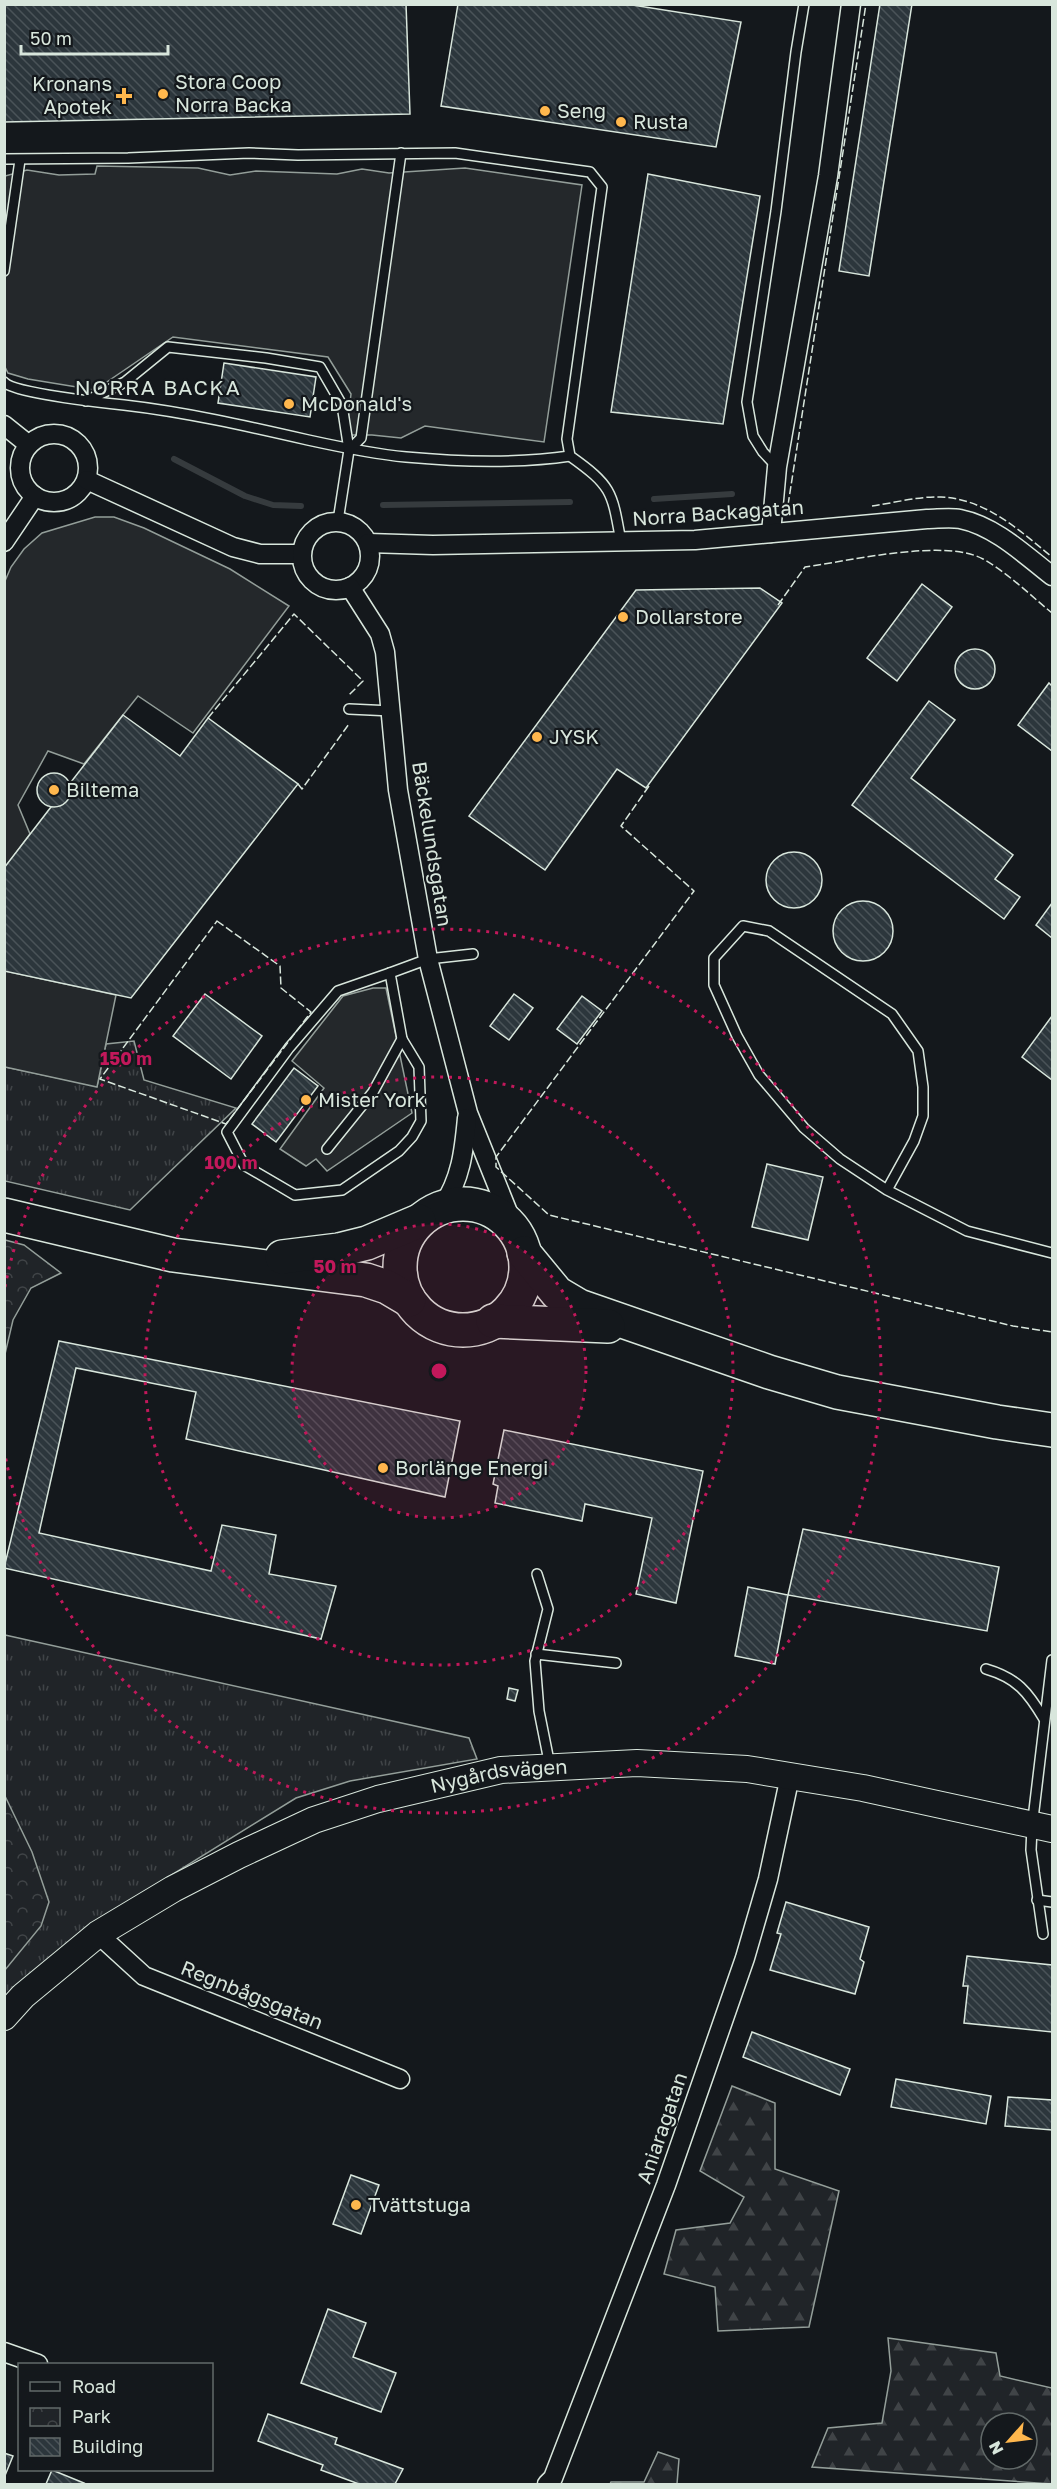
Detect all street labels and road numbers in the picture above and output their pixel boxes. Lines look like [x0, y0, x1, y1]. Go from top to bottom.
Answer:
street label: Norra Backagatan [631, 494, 805, 530]
street label: Bäckelundsgatan [408, 760, 458, 928]
street label: Nygårdsvägen [428, 1754, 568, 1797]
street label: Regnbågsgatan [178, 1955, 327, 2034]
street label: Aniaragatan [631, 2069, 691, 2187]

